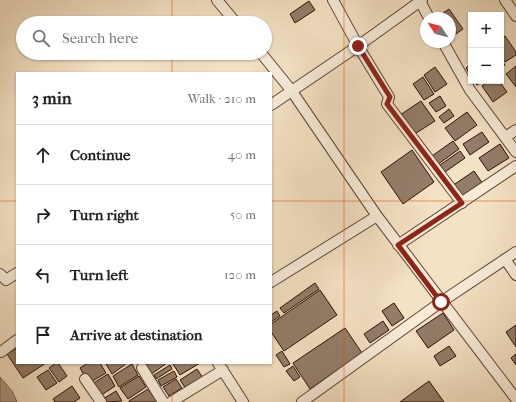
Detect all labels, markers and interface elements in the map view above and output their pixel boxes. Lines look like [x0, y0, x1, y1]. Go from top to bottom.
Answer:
north arrow [420, 12, 456, 48]
map controls [468, 12, 504, 84]
button: + [468, 12, 504, 48]
search box [16, 16, 272, 60]
icon: search [30, 27, 52, 49]
text: Search here [62, 29, 138, 47]
route end [349, 37, 367, 55]
button: − [468, 48, 504, 84]
text: 3 min [32, 88, 72, 108]
text: Walk · 210 m [188, 91, 256, 106]
icon: ahead [32, 144, 54, 166]
text: Continue [70, 146, 130, 164]
text: 40 m [228, 147, 256, 162]
icon: right [32, 204, 54, 226]
text: Turn right [70, 206, 139, 224]
text: 50 m [230, 207, 256, 222]
icon: left [32, 264, 54, 286]
text: Turn left [70, 266, 128, 284]
text: 120 m [224, 267, 256, 282]
route start [432, 293, 450, 311]
icon: arrive [32, 324, 54, 346]
text: Arrive at destination [70, 326, 202, 344]

